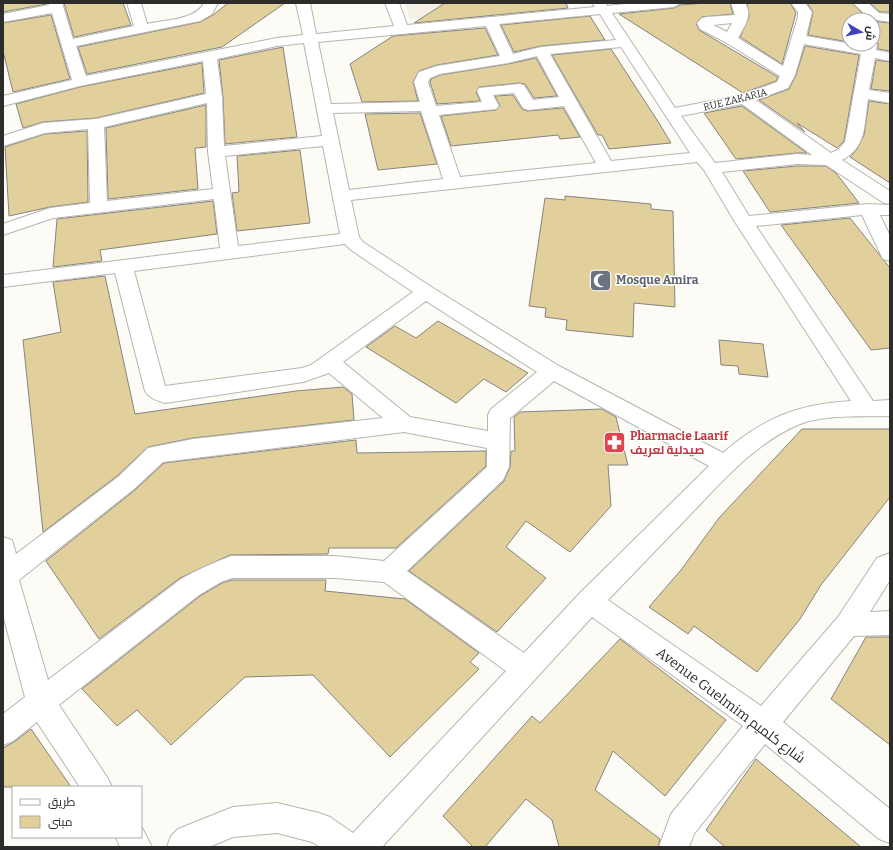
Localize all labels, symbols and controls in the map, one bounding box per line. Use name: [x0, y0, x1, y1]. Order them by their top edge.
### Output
north arrow: [841, 12, 881, 52]
text: ش: [863, 25, 878, 41]
street label: RUE ZAKARIA: [702, 86, 769, 114]
mosque icon: Mosque Amira: [588, 267, 614, 293]
place label: Mosque Amira: [616, 273, 699, 287]
place label: Pharmacie Laarif صيدلية لعريف: [630, 429, 729, 458]
pharmacy icon: Pharmacie Laarif صيدلية لعريف: [602, 430, 628, 456]
street label: Avenue Guelmim شارع كلميم: [652, 644, 808, 768]
legend: [12, 786, 142, 838]
text: طريق: [48, 795, 76, 809]
text: مبنى: [48, 815, 73, 829]

